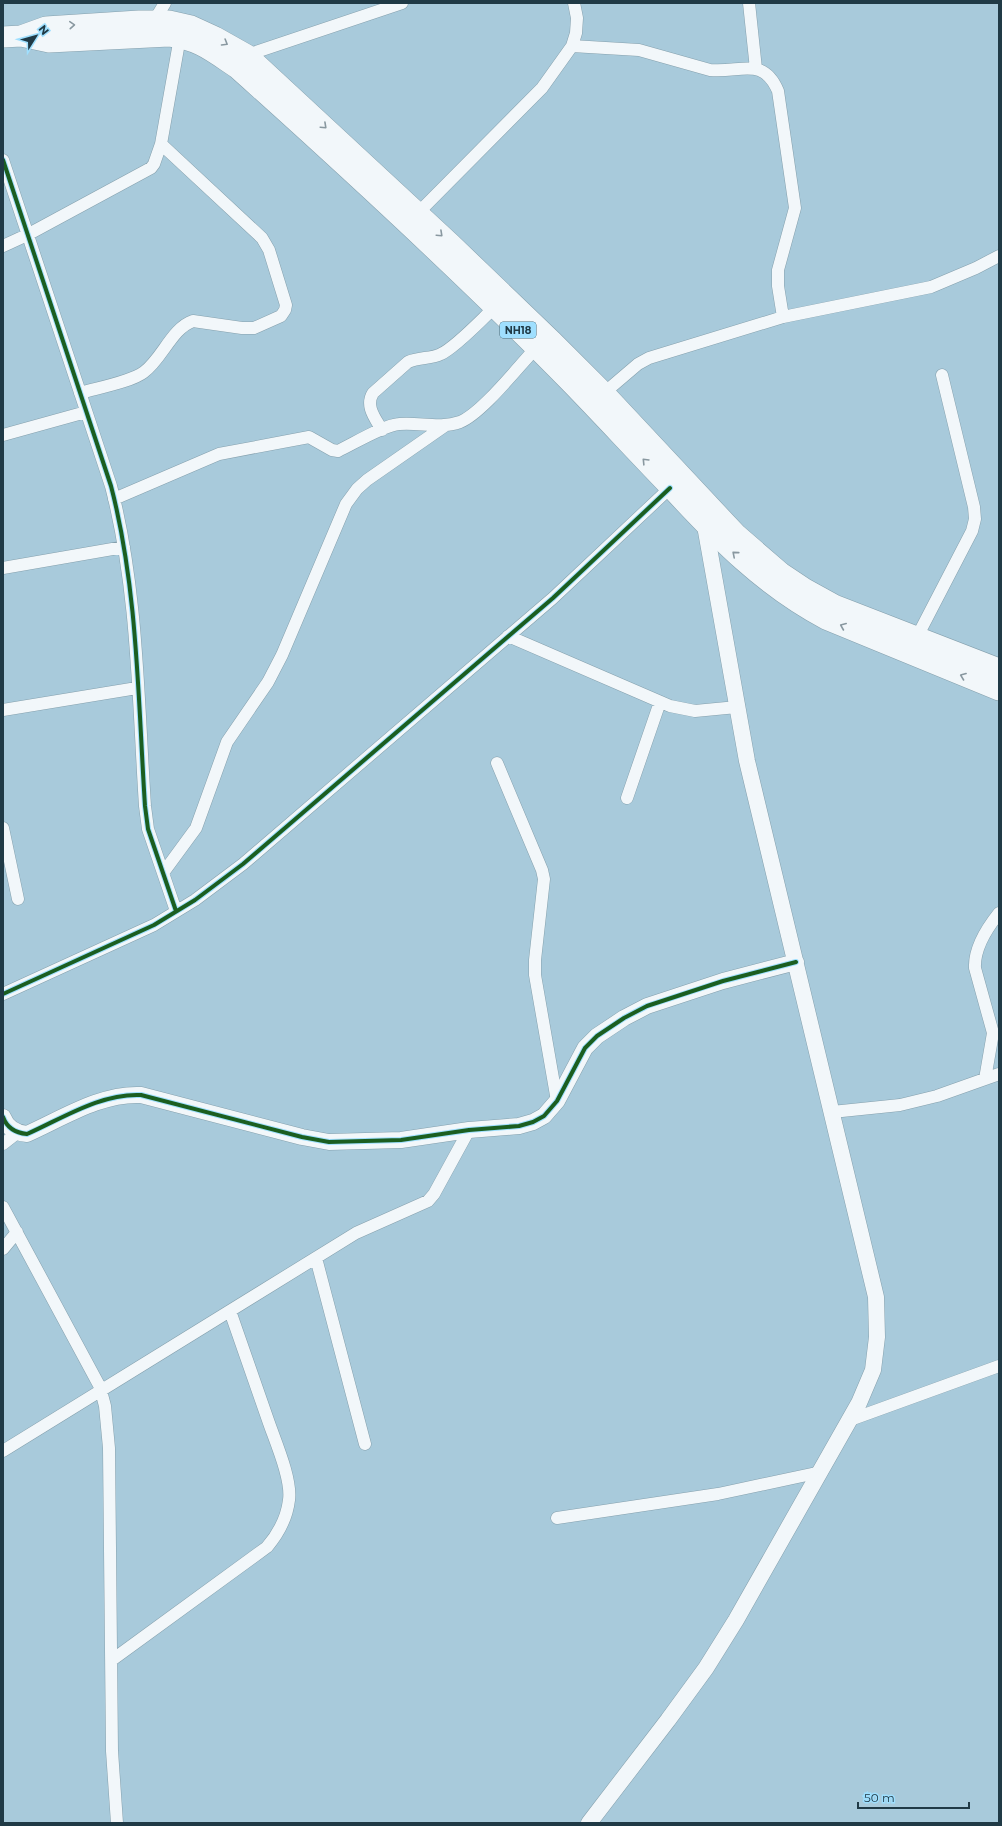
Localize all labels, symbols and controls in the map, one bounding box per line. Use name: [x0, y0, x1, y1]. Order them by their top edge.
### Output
north arrow: [16, 16, 56, 56]
one-way arrow: [69, 21, 75, 30]
text: N: [36, 22, 52, 38]
one-way arrow: [221, 38, 228, 45]
one-way arrow: [320, 121, 327, 128]
one-way arrow: [435, 229, 443, 236]
road number: NH18: [500, 322, 536, 338]
one-way arrow: [642, 458, 649, 466]
one-way arrow: [732, 552, 740, 559]
one-way arrow: [839, 623, 847, 631]
one-way arrow: [959, 672, 966, 680]
scale bar: [858, 1784, 969, 1810]
text: 50 m: [864, 1790, 895, 1805]

